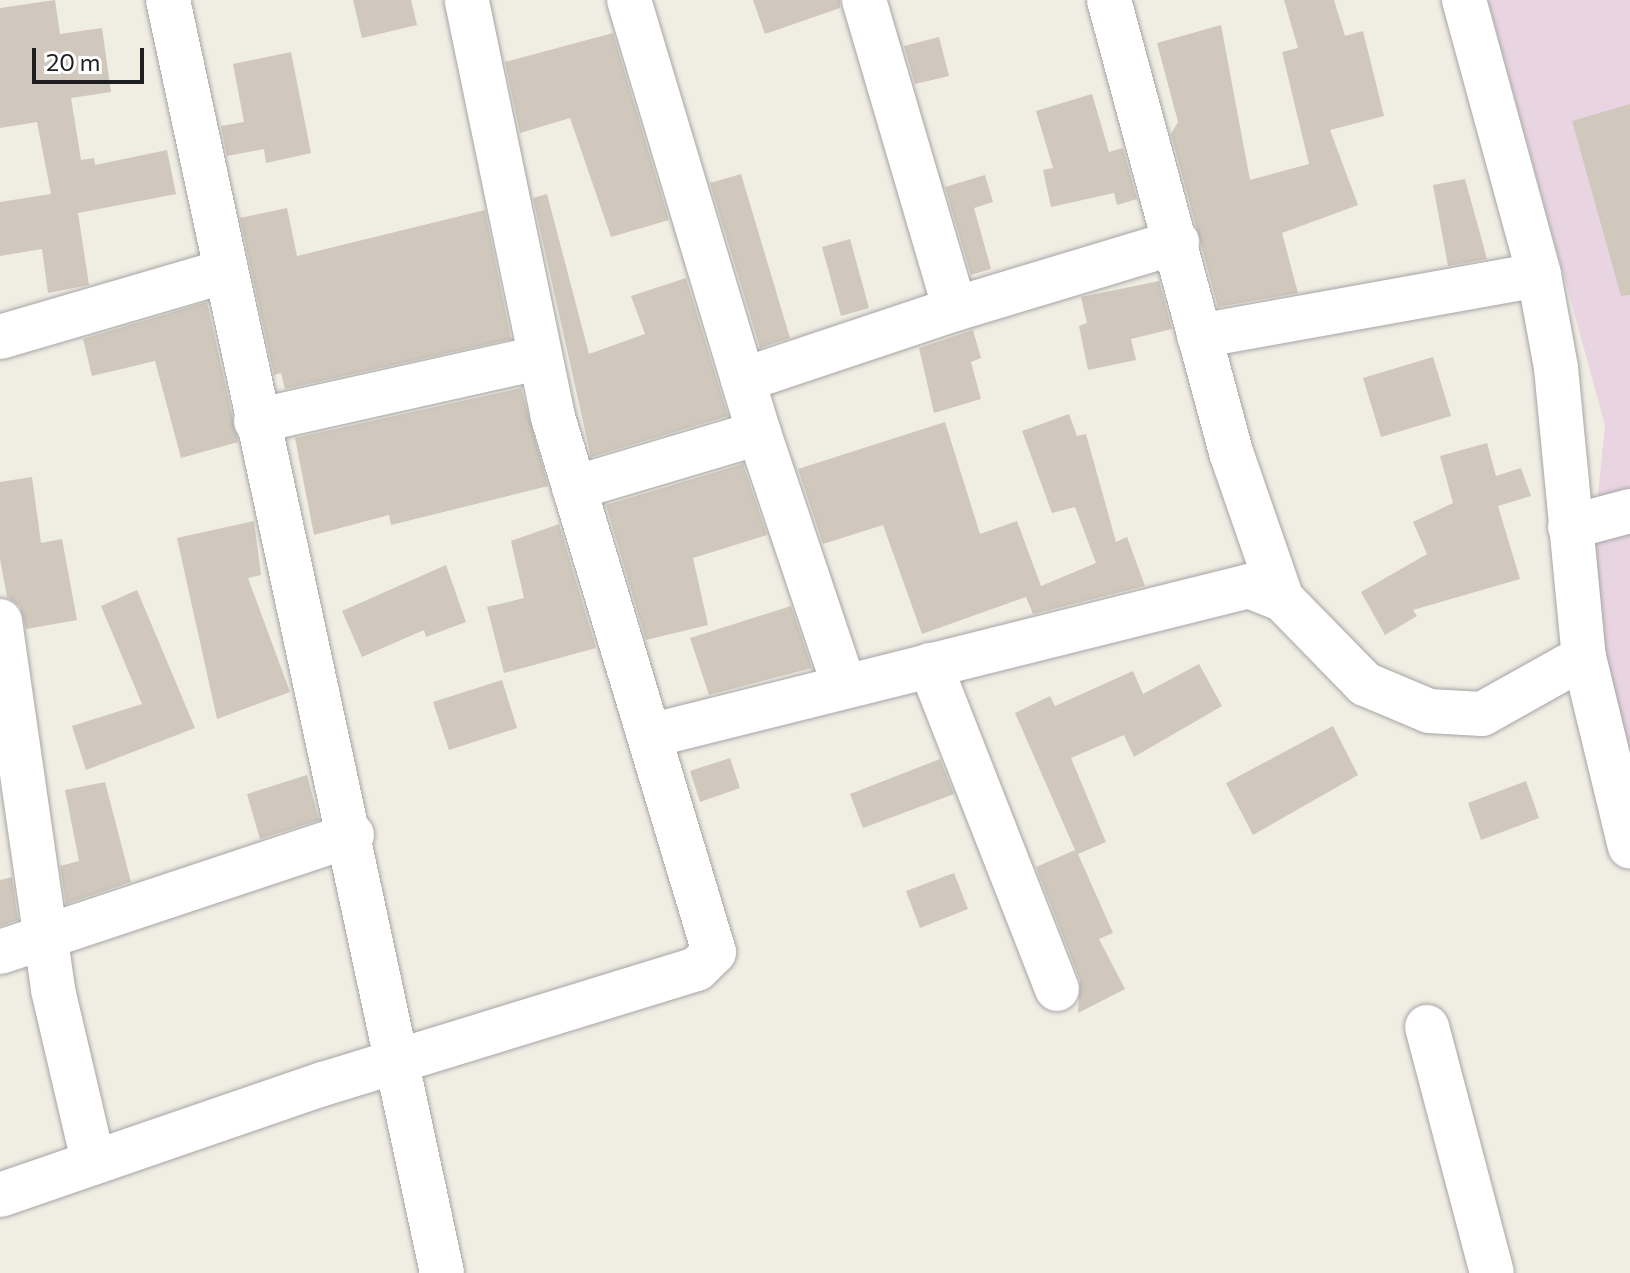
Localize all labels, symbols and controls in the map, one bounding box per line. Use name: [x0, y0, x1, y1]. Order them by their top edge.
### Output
scale bar: [36, 32, 148, 82]
text: 20 m: [46, 47, 100, 76]

